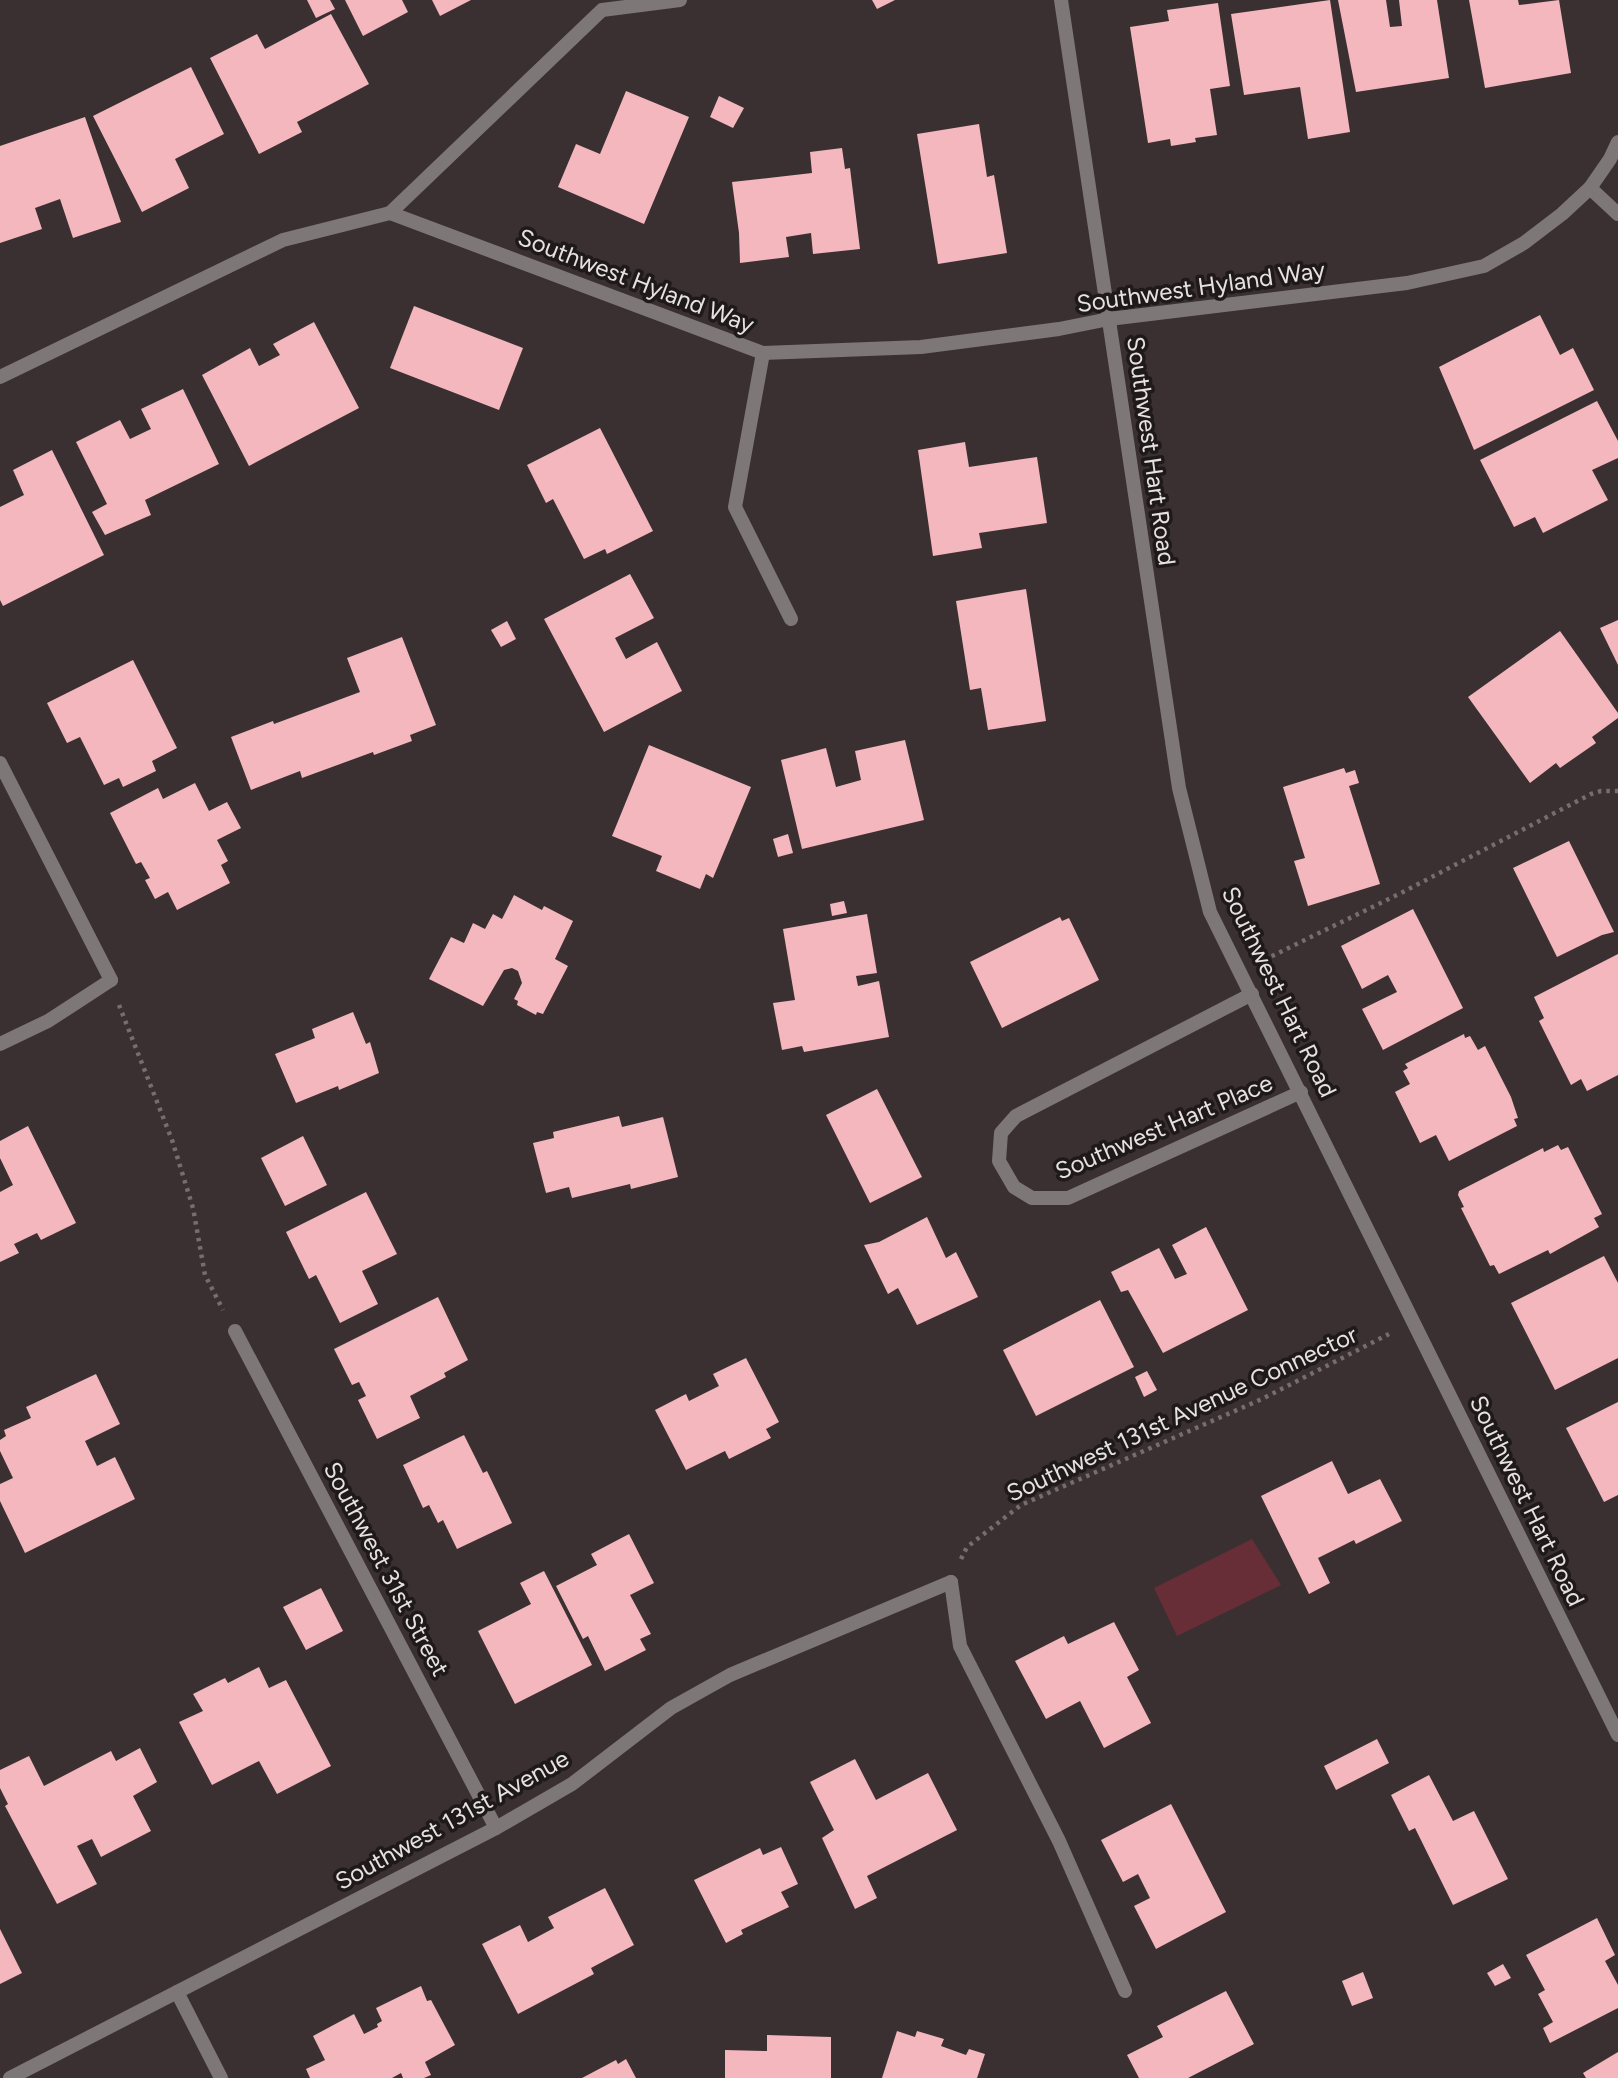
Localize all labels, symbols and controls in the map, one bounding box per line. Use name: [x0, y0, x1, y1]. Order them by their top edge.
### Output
street label: Southwest Hyland Way: [514, 222, 759, 339]
street label: Southwest Hyland Way: [1075, 255, 1327, 318]
street label: Southwest Hart Road: [1121, 335, 1182, 567]
street label: Southwest Hart Road: [1216, 882, 1343, 1102]
street label: Southwest Hart Place: [1051, 1068, 1277, 1185]
street label: Southwest 131st Avenue Connector: [1002, 1319, 1362, 1508]
street label: Southwest Hart Road: [1464, 1391, 1591, 1611]
street label: Southwest 31st Street: [318, 1457, 455, 1681]
street label: Southwest 131st Avenue: [330, 1743, 574, 1896]

